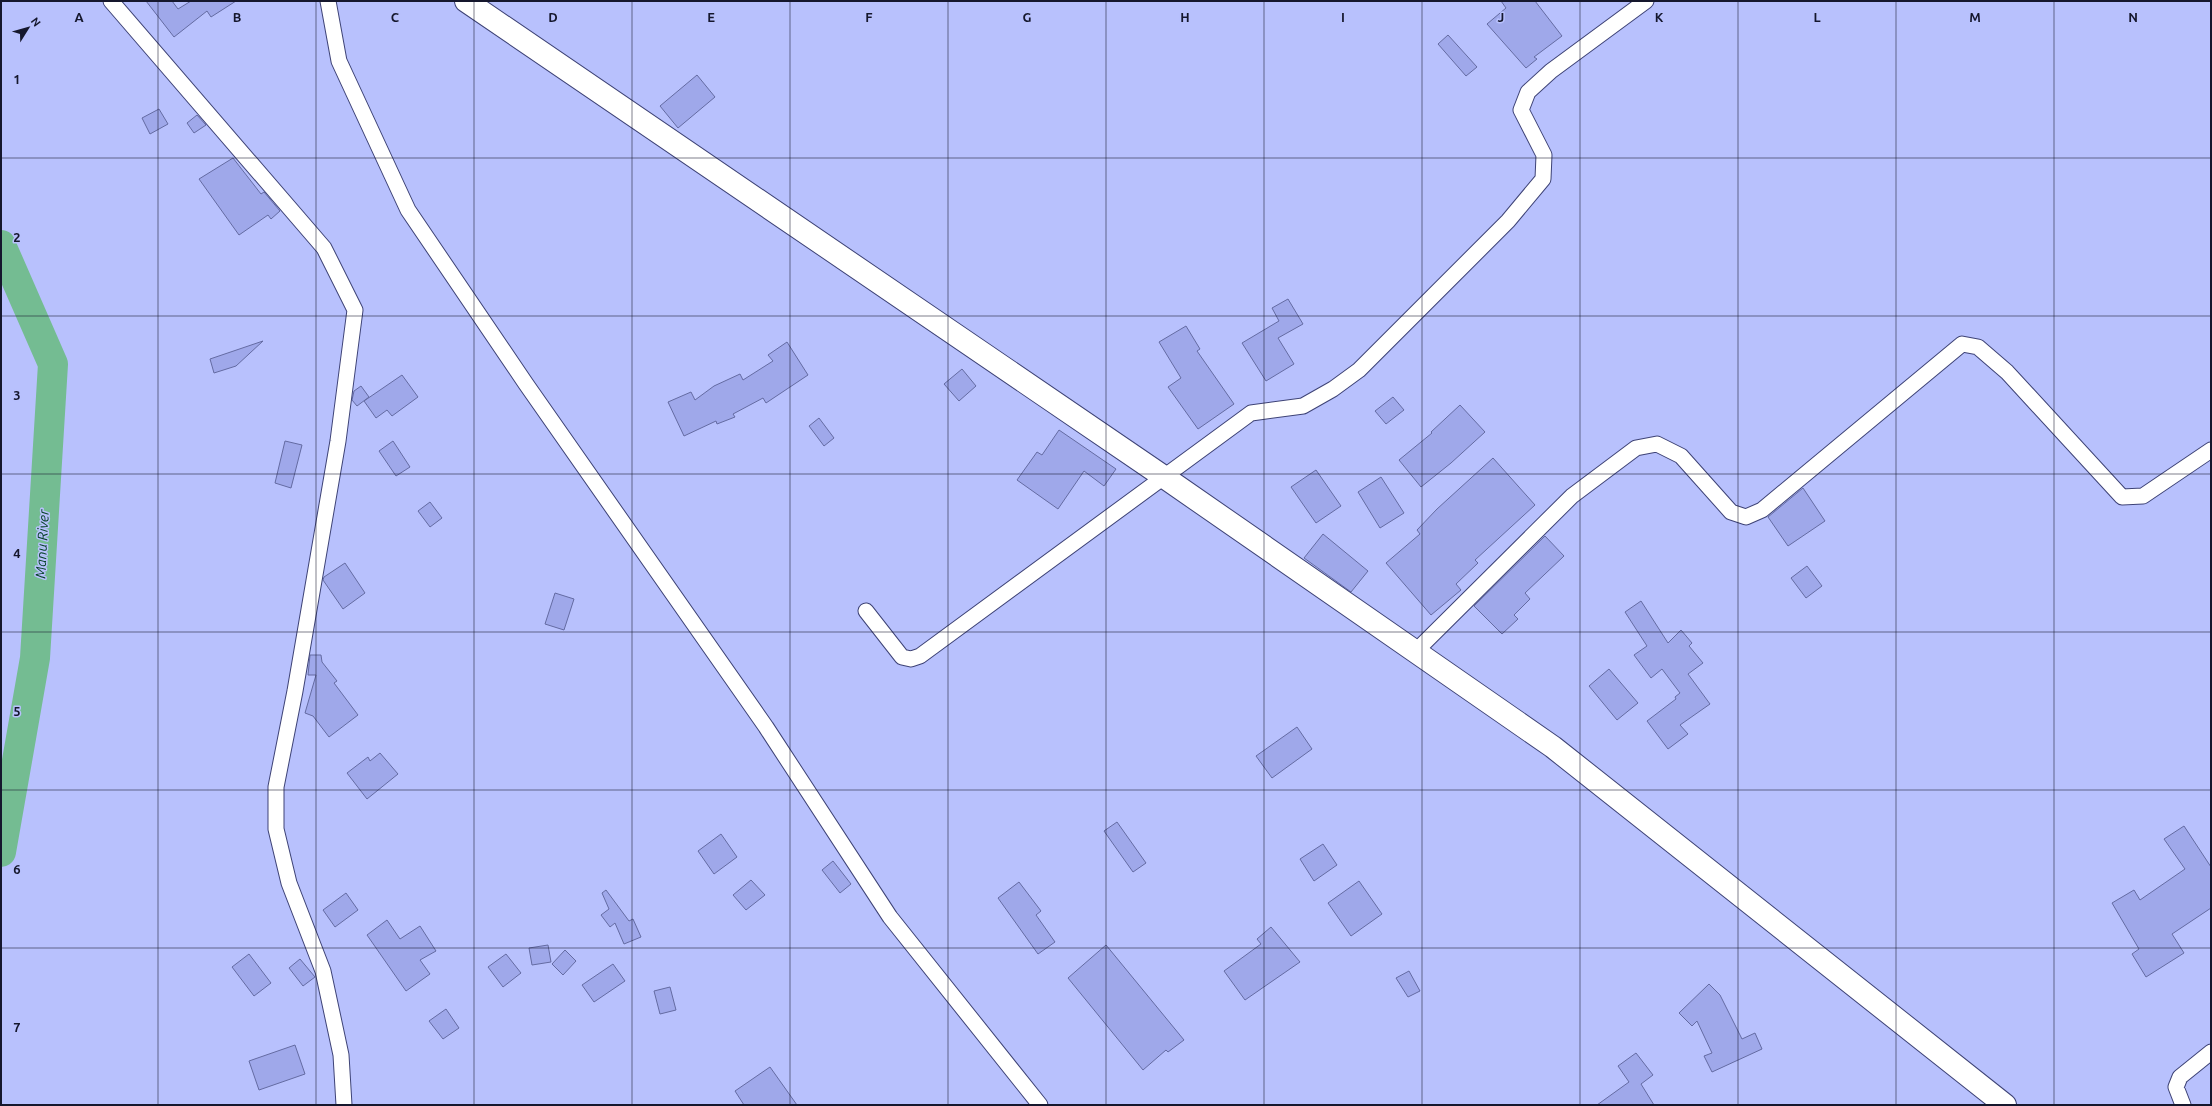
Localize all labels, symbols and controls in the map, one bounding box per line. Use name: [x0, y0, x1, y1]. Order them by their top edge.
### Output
north arrow: [8, 8, 48, 48]
text: A: [74, 10, 84, 24]
text: B: [233, 10, 242, 24]
text: C: [391, 10, 400, 24]
text: D: [548, 10, 558, 24]
text: E: [707, 10, 715, 24]
text: F: [865, 10, 873, 24]
text: G: [1023, 10, 1032, 24]
text: H: [1180, 10, 1190, 24]
text: I: [1341, 10, 1345, 24]
text: J: [1498, 10, 1504, 24]
text: K: [1655, 10, 1664, 24]
text: L: [1813, 10, 1821, 24]
text: M: [1969, 10, 1981, 24]
text: N: [2128, 10, 2138, 24]
text: N: [29, 15, 43, 29]
text: 1: [13, 72, 21, 86]
text: 2: [13, 230, 21, 244]
text: 3: [13, 388, 21, 402]
water label: Manu River: [32, 508, 52, 579]
text: 4: [13, 546, 21, 560]
text: 5: [13, 704, 21, 718]
text: 6: [13, 862, 21, 876]
text: 7: [13, 1020, 21, 1034]

